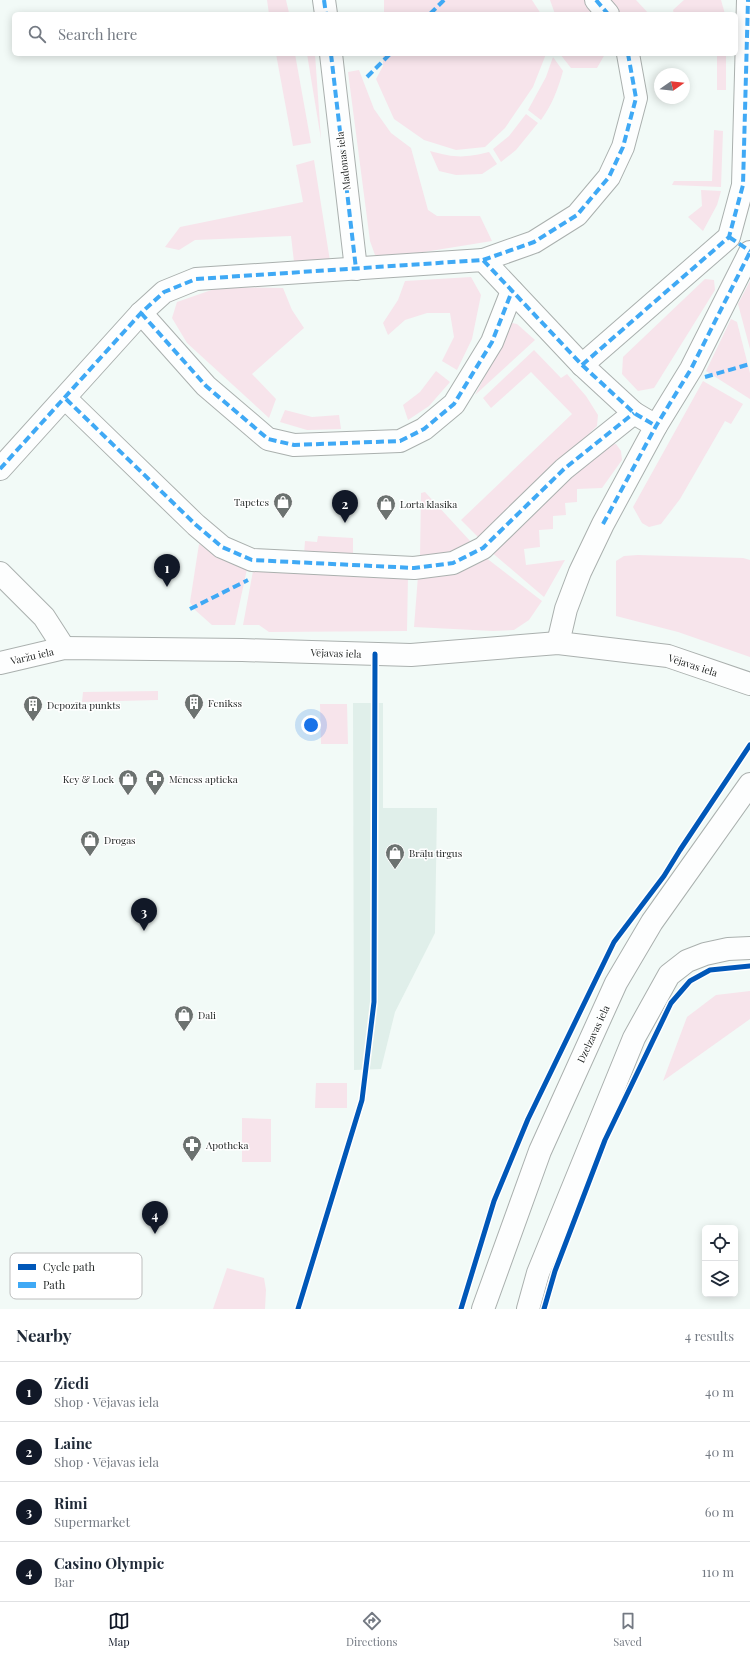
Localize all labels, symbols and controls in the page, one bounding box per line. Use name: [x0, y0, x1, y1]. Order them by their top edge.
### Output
search box: [12, 12, 738, 56]
icon: search: [26, 23, 48, 45]
text: Search here: [58, 24, 137, 44]
north arrow: [654, 68, 690, 104]
street label: Madonas iela: [332, 131, 354, 191]
pin: 2: [332, 490, 358, 523]
shop icon: Tapetes: [272, 491, 294, 519]
shop icon: Lorta klasika: [375, 493, 397, 521]
place label: Tapetes: [234, 495, 269, 509]
place label: Lorta klasika: [400, 497, 457, 511]
pin: 1: [154, 554, 180, 587]
street label: Varžu iela: [8, 644, 55, 668]
street label: Vējavas iela: [309, 645, 362, 661]
street label: Vējavas iela: [666, 650, 719, 680]
building icon: Fenikss: [183, 692, 205, 720]
building icon: Depozīta punkts: [22, 694, 44, 722]
place label: Fenikss: [208, 696, 242, 710]
place label: Depozīta punkts: [47, 698, 120, 712]
your location: [301, 715, 321, 735]
shop icon: Key & Lock: [117, 768, 139, 796]
pharmacy icon: Mēness aptieka: [144, 768, 166, 796]
place label: Key & Lock: [63, 772, 114, 786]
place label: Mēness aptieka: [169, 772, 238, 786]
shop icon: Drogas: [79, 829, 101, 857]
place label: Drogas: [104, 833, 136, 847]
shop icon: Brāļu tirgus: [384, 842, 406, 870]
place label: Brāļu tirgus: [409, 846, 462, 860]
pin: 3: [131, 898, 157, 931]
street label: Dzelzavas iela: [574, 1003, 612, 1065]
shop icon: Dali: [173, 1004, 195, 1032]
place label: Dali: [198, 1008, 216, 1022]
pharmacy icon: Apotheka: [181, 1134, 203, 1162]
place label: Apotheka: [205, 1138, 248, 1152]
pin: 4: [142, 1201, 168, 1234]
map controls: [702, 1225, 738, 1297]
button: locate: [702, 1225, 738, 1261]
legend: [10, 1253, 142, 1299]
text: Cycle path: [43, 1259, 95, 1274]
button: layers: [702, 1261, 738, 1297]
text: Path: [43, 1277, 66, 1292]
text: Nearby: [16, 1324, 71, 1346]
text: 4 results: [685, 1327, 734, 1344]
text: Ziedi: [54, 1373, 89, 1393]
text: 1: [27, 1383, 31, 1400]
text: 40 m: [705, 1383, 734, 1400]
text: Shop · Vējavas iela: [54, 1393, 159, 1410]
text: Laine: [54, 1433, 92, 1453]
text: 2: [26, 1443, 32, 1460]
text: 40 m: [705, 1443, 734, 1460]
text: Shop · Vējavas iela: [54, 1453, 159, 1470]
text: Rimi: [54, 1493, 87, 1513]
text: 3: [26, 1503, 32, 1520]
text: 60 m: [705, 1503, 734, 1520]
text: Supermarket: [54, 1513, 130, 1530]
text: Casino Olympic: [54, 1553, 164, 1573]
text: 4: [26, 1563, 32, 1580]
text: 110 m: [702, 1563, 734, 1580]
text: Bar: [54, 1573, 74, 1590]
tab: Map: [108, 1610, 130, 1649]
tab: Directions: [346, 1610, 397, 1649]
tab: Saved: [613, 1610, 642, 1649]

